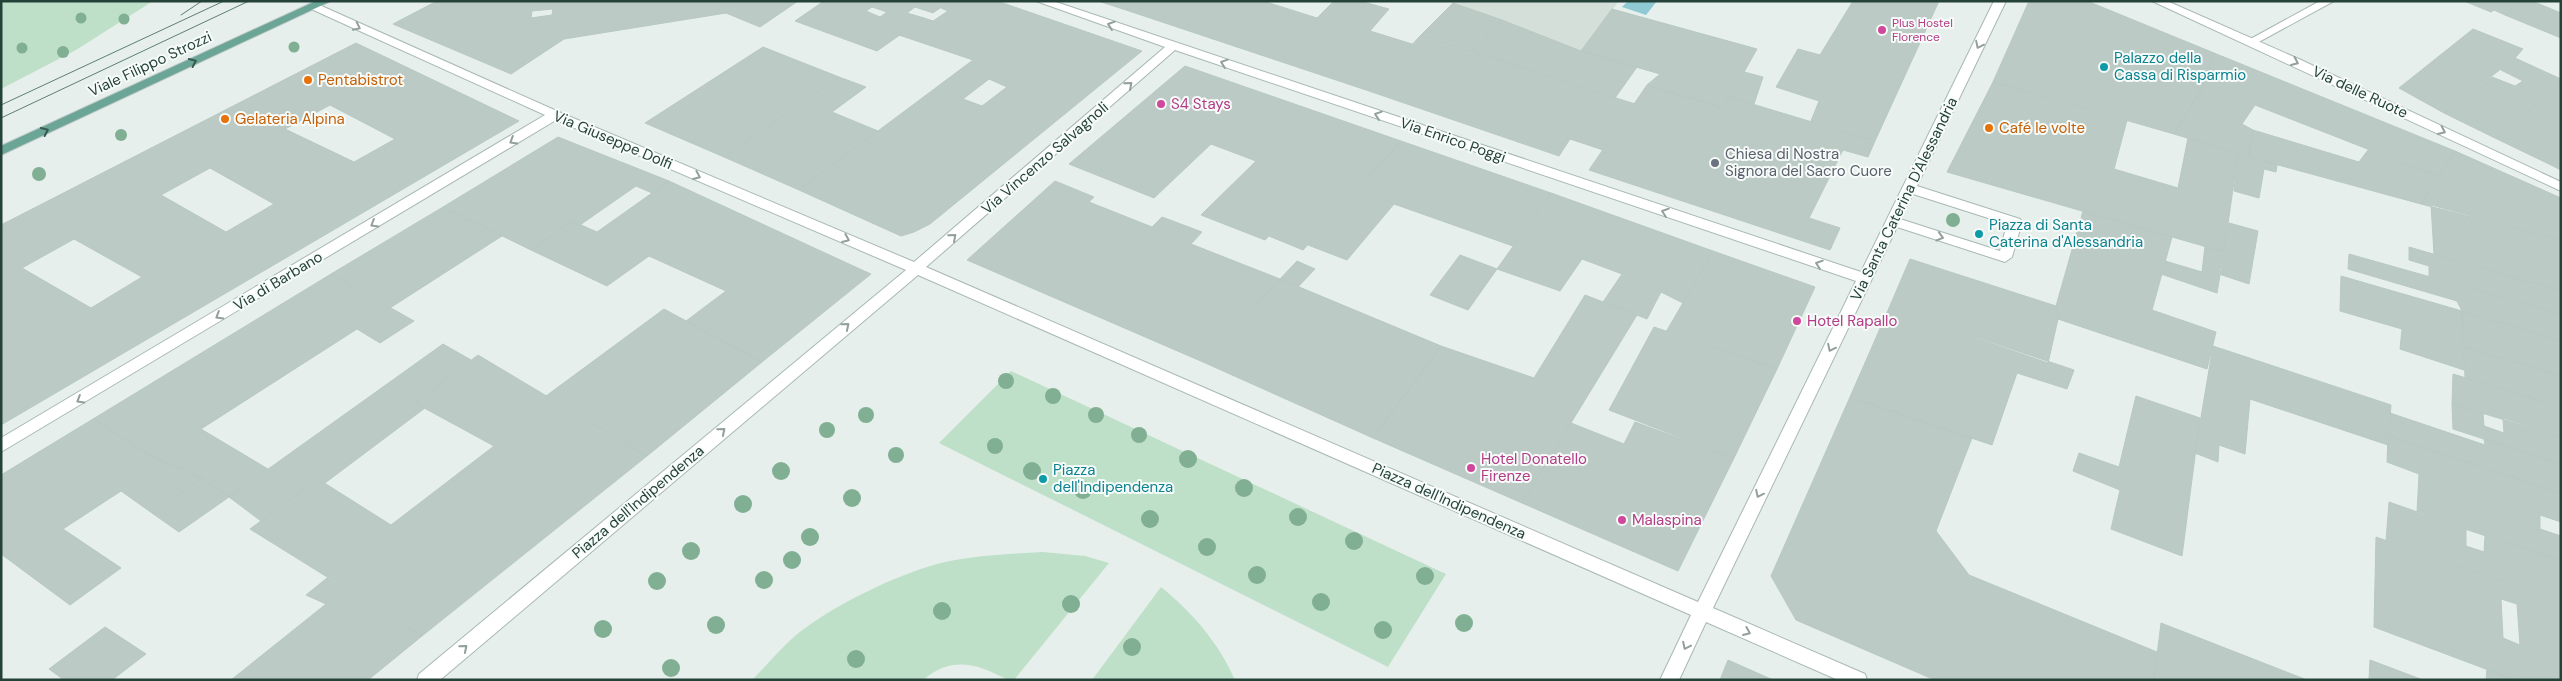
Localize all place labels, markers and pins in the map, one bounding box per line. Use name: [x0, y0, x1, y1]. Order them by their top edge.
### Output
place label: Plus Hostel Florence: [1892, 15, 1953, 45]
marker: Plus Hostel Florence: [1876, 24, 1888, 36]
place label: Palazzo della Cassa di Risparmio: [2114, 48, 2246, 85]
marker: Palazzo della Cassa di Risparmio: [2098, 61, 2110, 73]
place label: Pentabistrot: [318, 70, 403, 90]
marker: Pentabistrot: [302, 74, 314, 86]
place label: S4 Stays: [1171, 94, 1231, 114]
marker: S4 Stays: [1155, 98, 1167, 110]
place label: Gelateria Alpina: [235, 109, 345, 129]
marker: Gelateria Alpina: [219, 113, 231, 125]
place label: Café le volte: [1999, 118, 2085, 138]
marker: Café le volte: [1983, 122, 1995, 134]
place label: Chiesa di Nostra Signora del Sacro Cuore: [1725, 144, 1892, 181]
marker: Chiesa di Nostra Signora del Sacro Cuore: [1709, 157, 1721, 169]
place label: Piazza di Santa Caterina d'Alessandria: [1989, 215, 2143, 252]
marker: Piazza di Santa Caterina d'Alessandria: [1973, 228, 1985, 240]
place label: Hotel Rapallo: [1807, 311, 1897, 331]
marker: Hotel Rapallo: [1791, 315, 1803, 327]
place label: Hotel Donatello Firenze: [1481, 449, 1587, 486]
place label: Piazza dell'Indipendenza: [1053, 460, 1173, 497]
marker: Hotel Donatello Firenze: [1465, 462, 1477, 474]
marker: Piazza dell'Indipendenza: [1037, 473, 1049, 485]
place label: Malaspina: [1632, 510, 1702, 530]
marker: Malaspina: [1616, 514, 1628, 526]

